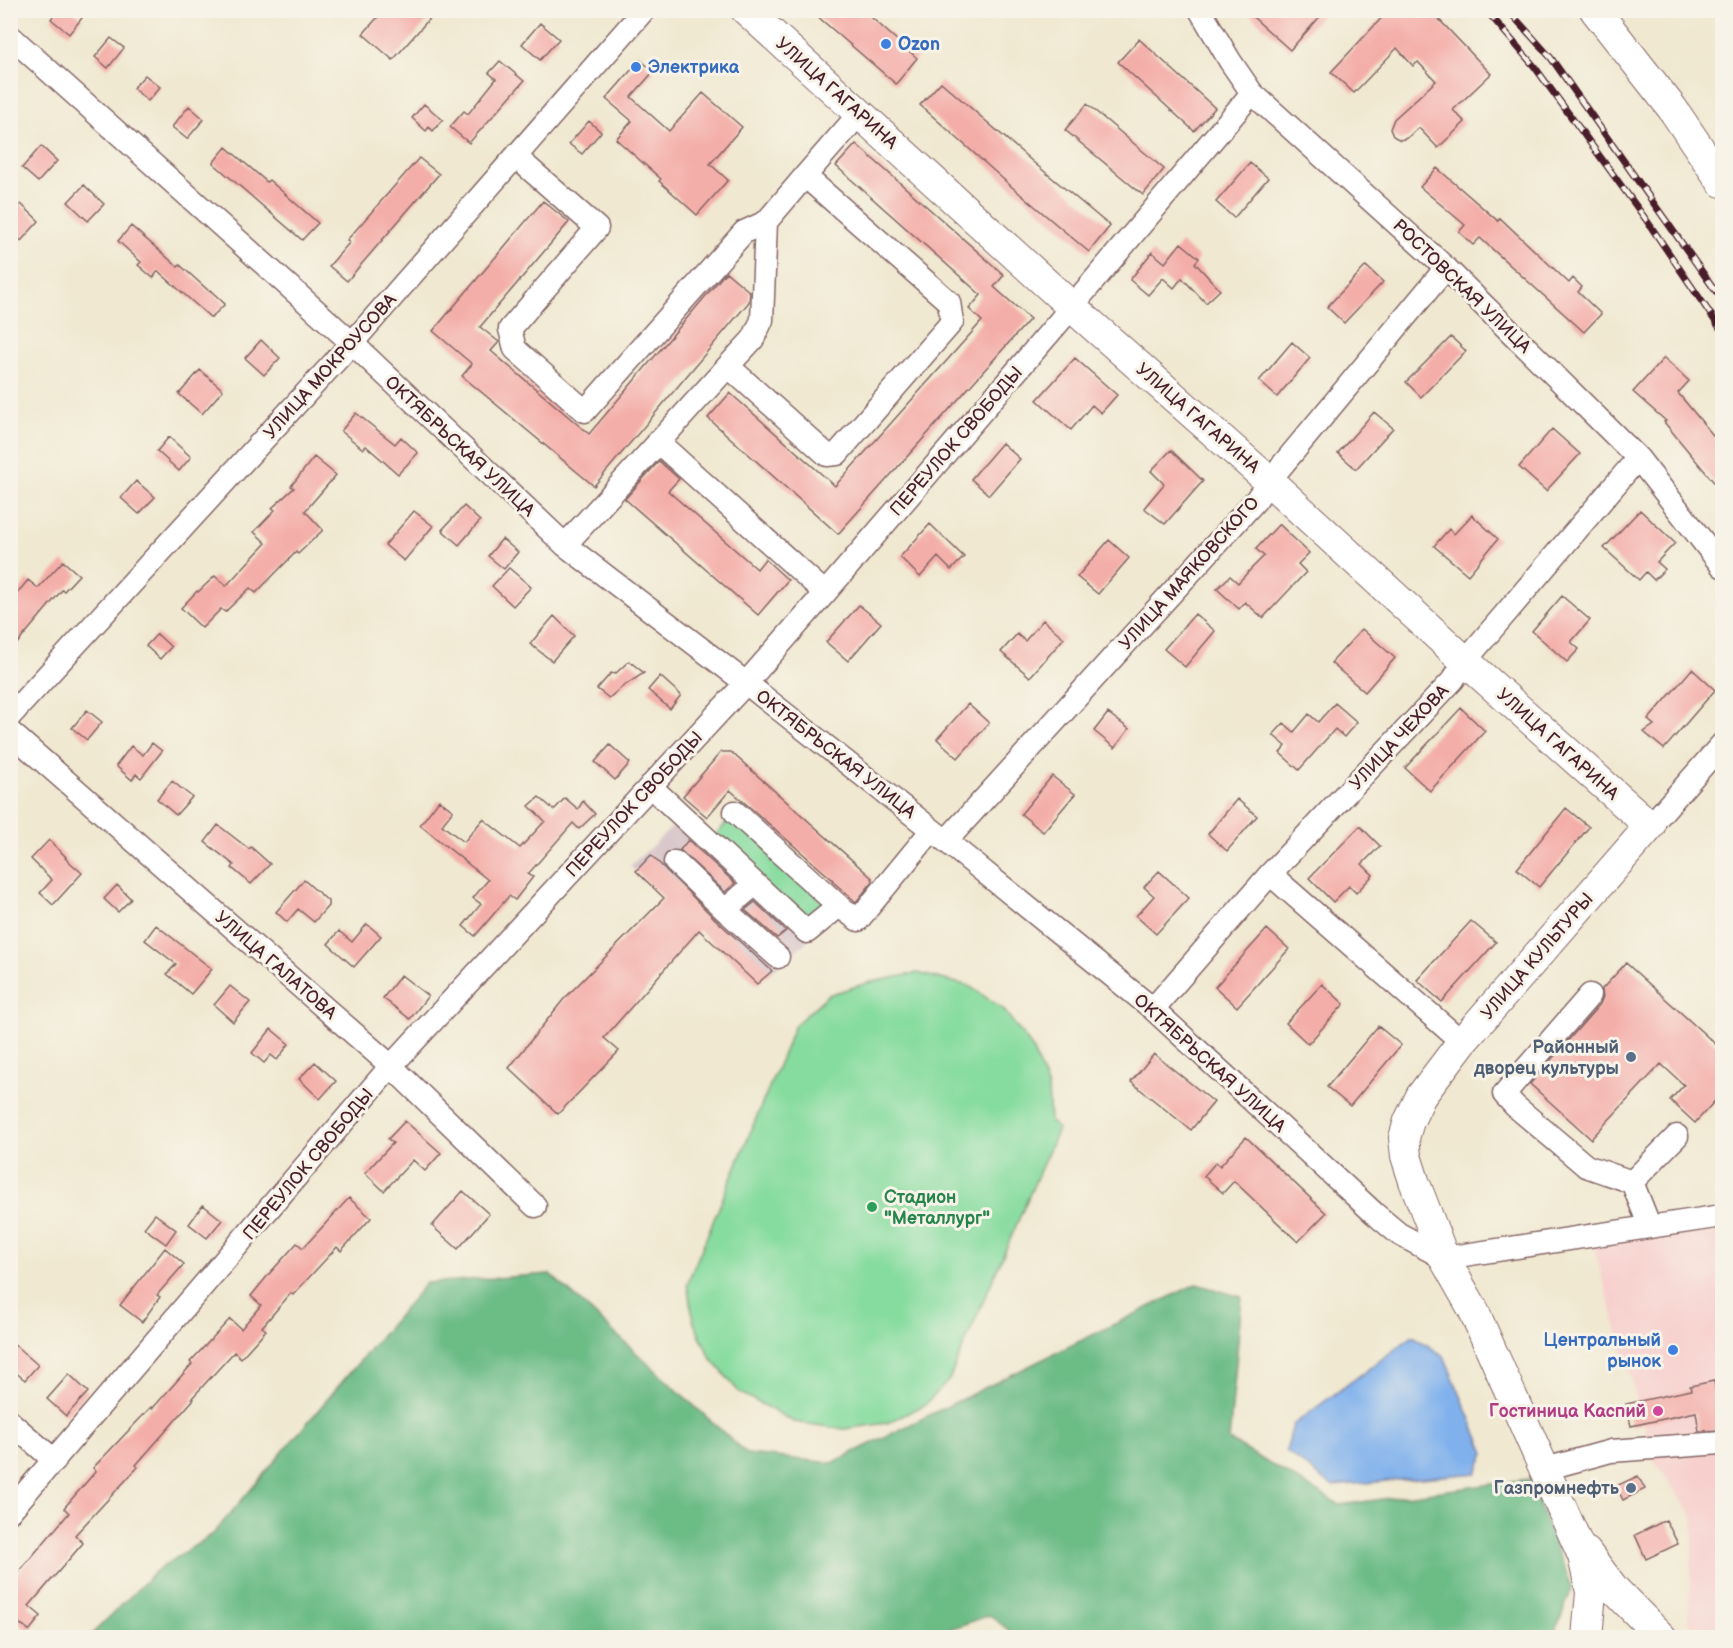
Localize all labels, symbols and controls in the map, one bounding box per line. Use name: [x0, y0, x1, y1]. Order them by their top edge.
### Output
street label: УЛИЦА ГАГАРИНА: [771, 33, 902, 154]
place label: Ozon: [898, 34, 940, 55]
marker: Ozon: [879, 37, 893, 51]
place label: Электрика: [648, 57, 740, 78]
marker: Электрика: [629, 60, 643, 74]
street label: РОСТОВСКАЯ УЛИЦА: [1388, 215, 1535, 358]
street label: УЛИЦА МОКРОУСОВА: [260, 289, 401, 443]
street label: УЛИЦА ГАГАРИНА: [1132, 359, 1264, 478]
street label: ПЕРЕУЛОК СВОБОДЫ: [886, 362, 1027, 520]
street label: ОКТЯБРЬСКАЯ УЛИЦА: [381, 372, 539, 521]
street label: УЛИЦА МАЯКОВСКОГО: [1115, 492, 1264, 654]
street label: УЛИЦА ЧЕХОВА: [1345, 681, 1453, 794]
street label: УЛИЦА ГАГАРИНА: [1492, 684, 1623, 805]
street label: ОКТЯБРЬСКАЯ УЛИЦА: [752, 686, 920, 823]
street label: ПЕРЕУЛОК СВОБОДЫ: [561, 727, 707, 881]
street label: УЛИЦА КУЛЬТУРЫ: [1477, 889, 1598, 1024]
street label: УЛИЦА ГАЛАТОВА: [211, 907, 341, 1024]
street label: ОКТЯБРЬСКАЯ УЛИЦА: [1130, 990, 1290, 1137]
place label: Районный дворец культуры: [1473, 1037, 1619, 1079]
marker: Районный дворец культуры: [1624, 1050, 1638, 1064]
street label: ПЕРЕУЛОК СВОБОДЫ: [239, 1084, 378, 1244]
place label: Стадион "Металлург": [884, 1187, 990, 1229]
marker: Стадион "Металлург": [865, 1200, 879, 1214]
place label: Центральный рынок: [1544, 1330, 1661, 1372]
marker: Центральный рынок: [1666, 1343, 1680, 1357]
place label: Гостиница Каспий: [1489, 1401, 1646, 1422]
marker: Гостиница Каспий: [1651, 1404, 1665, 1418]
place label: Газпромнефть: [1494, 1478, 1620, 1499]
marker: Газпромнефть: [1624, 1481, 1638, 1495]

